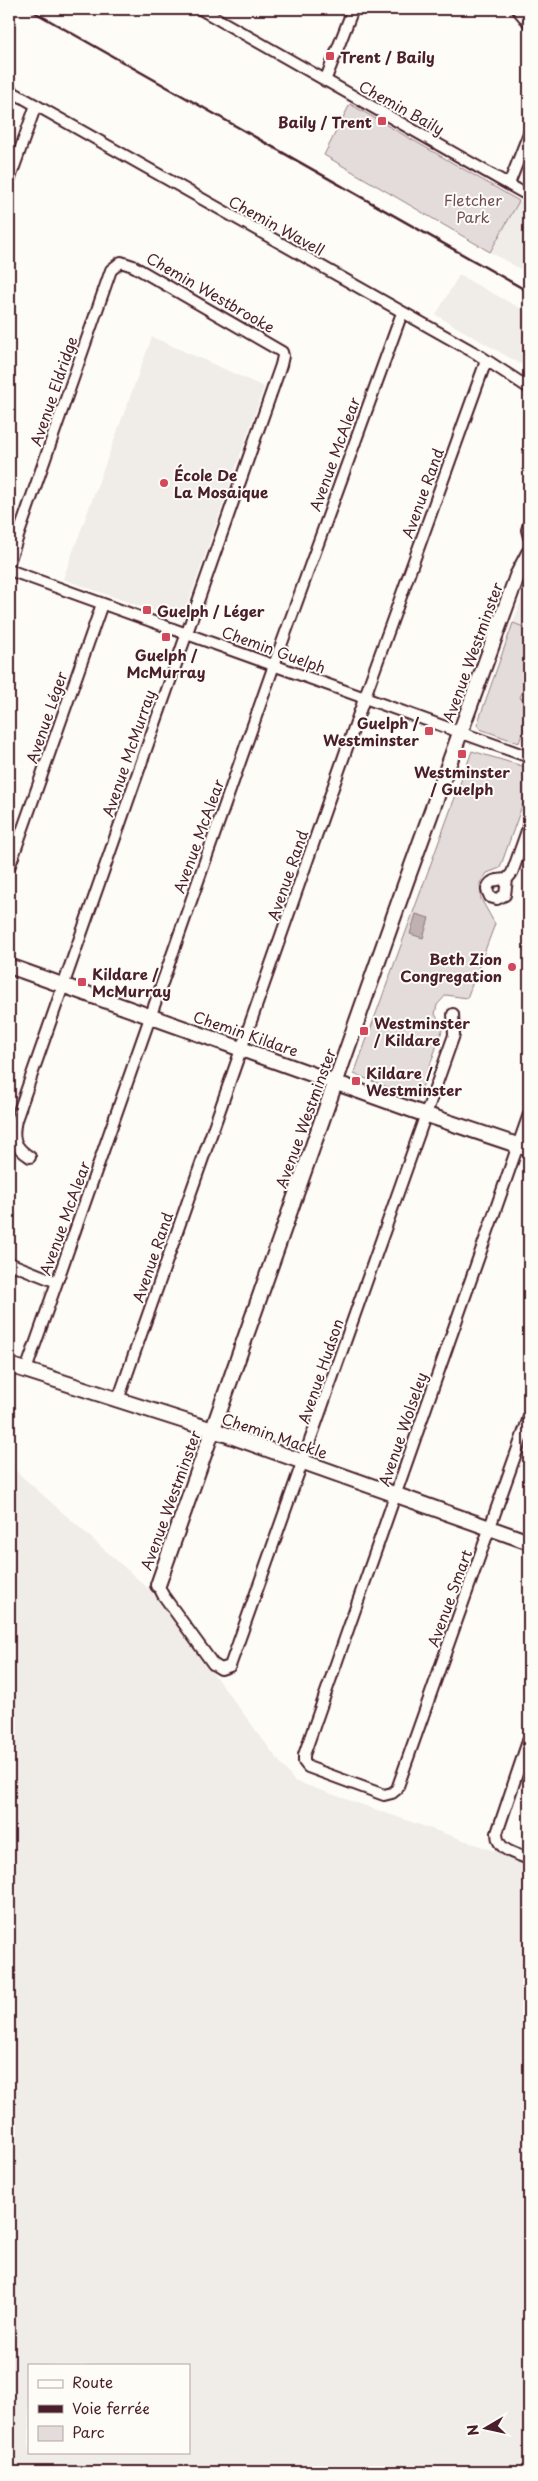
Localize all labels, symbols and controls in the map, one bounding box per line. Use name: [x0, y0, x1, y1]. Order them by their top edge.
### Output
place label: Trent / Baily: [340, 45, 435, 68]
marker: Trent / Baily: [324, 50, 336, 62]
street label: Chemin Baily: [355, 74, 449, 140]
place label: Baily / Trent: [278, 110, 372, 133]
marker: Baily / Trent: [376, 115, 388, 127]
park label: Fletcher Park: [444, 188, 502, 228]
street label: Chemin Wavell: [225, 189, 329, 261]
street label: Chemin Westbrooke: [143, 246, 279, 338]
street label: Avenue Eldridge: [24, 333, 83, 449]
street label: Avenue McAlear: [303, 394, 365, 514]
street label: Avenue Rand: [395, 445, 449, 541]
place label: École De La Mosaique: [174, 463, 268, 503]
marker: École De La Mosaique: [158, 477, 170, 489]
street label: Avenue Westminster: [436, 579, 508, 725]
place label: Guelph / Léger: [157, 599, 265, 622]
marker: Guelph / Léger: [141, 604, 153, 616]
street label: Chemin Guelph: [219, 620, 329, 678]
marker: Guelph / McMurray: [160, 631, 172, 643]
place label: Guelph / McMurray: [126, 643, 206, 683]
street label: Avenue Léger: [20, 668, 72, 766]
street label: Avenue McMurray: [95, 686, 161, 820]
place label: Guelph / Westminster: [323, 711, 420, 751]
marker: Guelph / Westminster: [423, 725, 435, 737]
marker: Westminster / Guelph: [456, 748, 468, 760]
place label: Westminster / Guelph: [414, 760, 510, 800]
street label: Avenue McAlear: [167, 776, 229, 896]
street label: Avenue Rand: [261, 827, 313, 923]
place label: Beth Zion Congregation: [400, 947, 502, 987]
marker: Beth Zion Congregation: [506, 961, 518, 973]
place label: Kildare / McMurray: [92, 962, 171, 1002]
marker: Kildare / McMurray: [76, 976, 88, 988]
street label: Chemin Kildare: [190, 1004, 302, 1062]
place label: Westminster / Kildare: [373, 1011, 470, 1051]
marker: Westminster / Kildare: [358, 1025, 370, 1037]
street label: Avenue Westminster: [269, 1045, 341, 1191]
place label: Kildare / Westminster: [366, 1061, 462, 1101]
marker: Kildare / Westminster: [350, 1075, 362, 1087]
street label: Avenue McAlear: [33, 1158, 95, 1278]
street label: Avenue Rand: [126, 1209, 178, 1305]
street label: Avenue Hudson: [291, 1315, 349, 1427]
street label: Avenue Wolseley: [372, 1369, 432, 1489]
street label: Chemin Mackle: [219, 1406, 331, 1464]
street label: Avenue Westminster: [134, 1427, 206, 1573]
street label: Avenue Smart: [421, 1546, 477, 1650]
legend: [28, 2364, 190, 2454]
text: Route: [72, 2370, 113, 2393]
text: Voie ferrée: [72, 2396, 150, 2419]
north arrow: [460, 2404, 510, 2454]
text: Parc: [72, 2420, 105, 2443]
text: N: [461, 2423, 484, 2437]

